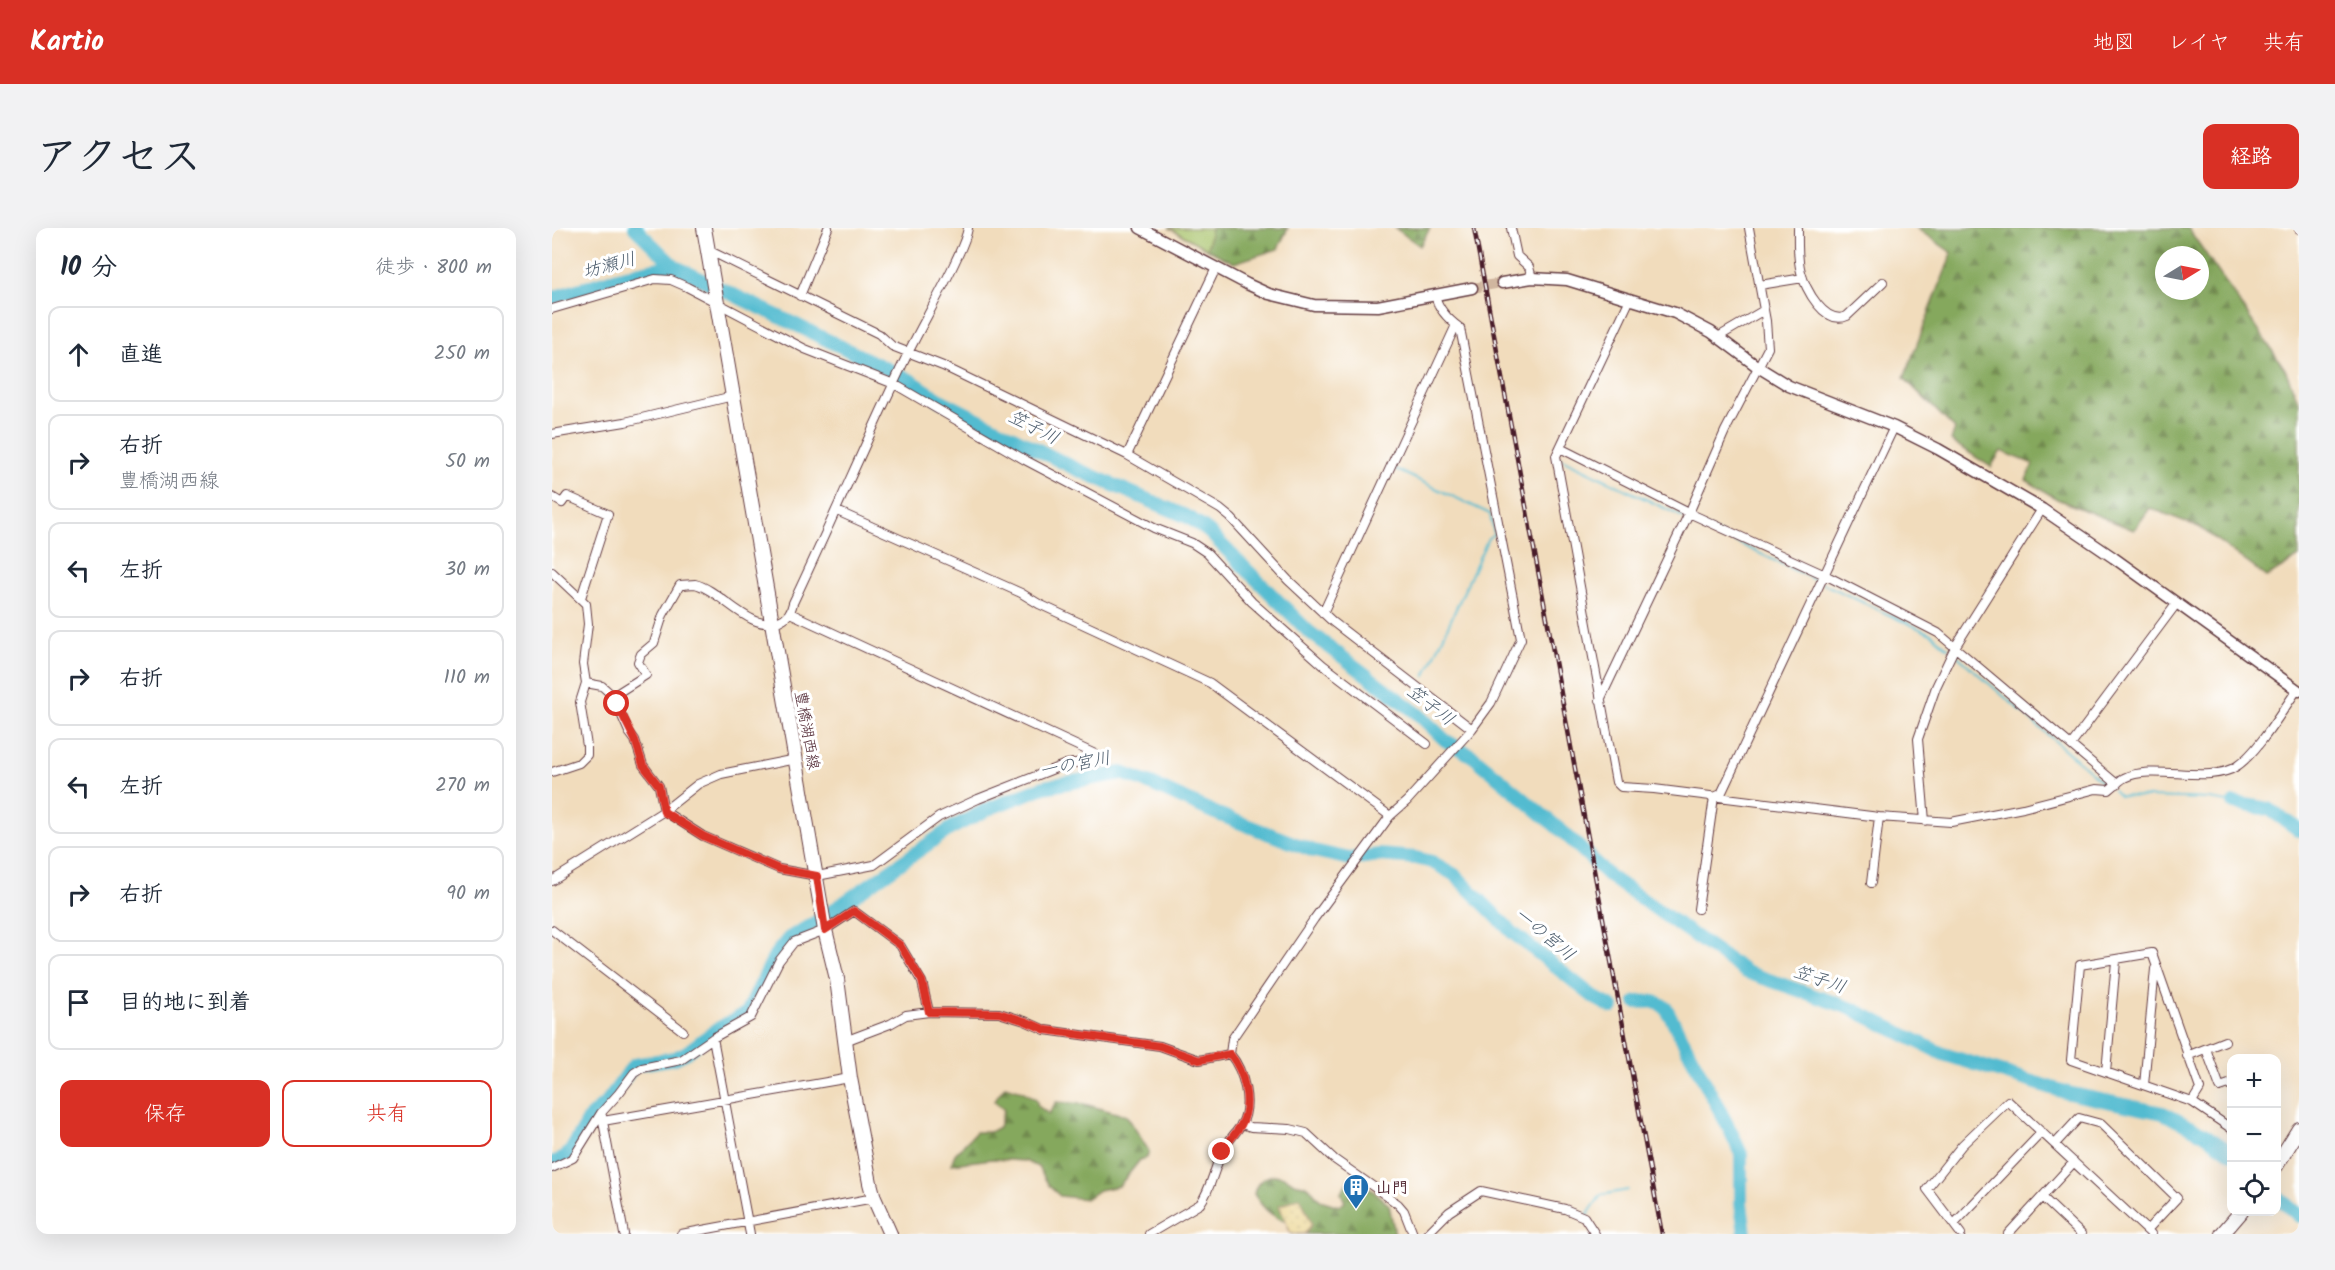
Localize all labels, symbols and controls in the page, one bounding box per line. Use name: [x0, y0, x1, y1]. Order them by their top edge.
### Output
text: Kartio: [30, 20, 104, 65]
text: 地図: [2093, 27, 2135, 60]
text: レイヤ: [2168, 27, 2230, 60]
text: 共有: [2263, 27, 2305, 60]
button: 経路: [2203, 124, 2299, 189]
text: アクセス: [36, 125, 201, 192]
water label: 坊瀬川: [580, 245, 639, 287]
north arrow: [2155, 246, 2209, 300]
text: 10 分: [60, 247, 117, 289]
text: 徒歩 · 800 m: [375, 252, 492, 284]
icon: ahead: [62, 338, 95, 371]
text: 直進: [119, 338, 163, 373]
text: 250 m: [434, 338, 490, 370]
water label: 笠子川: [1003, 403, 1064, 454]
text: 右折: [119, 429, 163, 464]
icon: right: [62, 446, 95, 479]
text: 50 m: [445, 446, 490, 478]
text: 豊橋湖西線: [119, 466, 219, 498]
icon: left: [62, 554, 95, 587]
text: 左折: [119, 554, 163, 589]
text: 30 m: [445, 554, 490, 586]
icon: right: [62, 662, 95, 695]
text: 右折: [119, 662, 163, 697]
text: 110 m: [444, 662, 490, 694]
water label: 笠子川: [1400, 678, 1460, 734]
street label: 豊橋湖西線: [787, 689, 826, 772]
route start: [603, 690, 629, 716]
water label: 一の宮川: [1037, 744, 1113, 787]
icon: left: [62, 770, 95, 803]
text: 左折: [119, 770, 163, 805]
text: 270 m: [435, 770, 490, 802]
icon: right: [62, 878, 95, 911]
text: 右折: [119, 878, 163, 913]
text: 90 m: [446, 878, 490, 910]
water label: 一の宮川: [1507, 901, 1581, 969]
water label: 笠子川: [1789, 958, 1850, 1003]
icon: arrive: [62, 986, 95, 1019]
text: 目的地に到着: [119, 986, 251, 1021]
map controls: [2227, 1054, 2281, 1216]
button: +: [2227, 1054, 2281, 1108]
button: 保存: [60, 1080, 270, 1147]
button: 共有: [282, 1080, 492, 1147]
button: −: [2227, 1108, 2281, 1162]
route end: [1208, 1138, 1234, 1164]
button: locate: [2227, 1162, 2281, 1216]
building icon: 山門: [1341, 1172, 1371, 1210]
place label: 山門: [1376, 1176, 1408, 1201]

